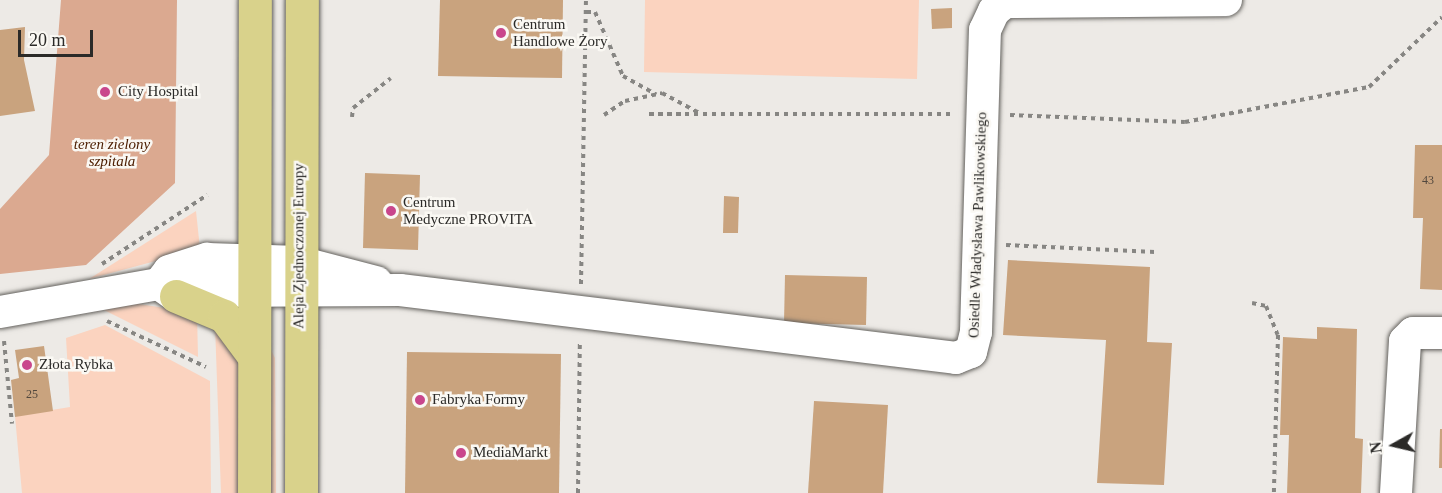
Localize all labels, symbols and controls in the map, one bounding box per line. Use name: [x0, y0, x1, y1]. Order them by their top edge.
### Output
place label: Centrum Handlowe Żory: [513, 15, 608, 50]
scale bar: [21, 18, 96, 56]
marker: Centrum Handlowe Żory: [494, 26, 508, 40]
text: 20 m: [29, 30, 66, 50]
marker: City Hospital: [96, 83, 114, 101]
place label: City Hospital: [118, 83, 198, 101]
street label: Osiedle Władysława Pawlikowskiego: [965, 111, 991, 339]
park label: teren zielony szpitala: [74, 135, 150, 170]
street label: Aleja Zjednoczonej Europy: [290, 163, 308, 329]
house number: 43: [1422, 174, 1434, 188]
place label: Centrum Medyczne PROVITA: [403, 193, 533, 228]
marker: Centrum Medyczne PROVITA: [384, 204, 398, 218]
place label: Złota Rybka: [39, 356, 113, 374]
marker: Złota Rybka: [20, 358, 34, 372]
house number: 25: [26, 388, 38, 402]
place label: Fabryka Formy: [432, 391, 525, 409]
marker: Fabryka Formy: [413, 393, 427, 407]
north arrow: [1364, 415, 1424, 475]
text: N: [1366, 441, 1385, 454]
place label: MediaMarkt: [473, 444, 548, 462]
marker: MediaMarkt: [454, 446, 468, 460]

